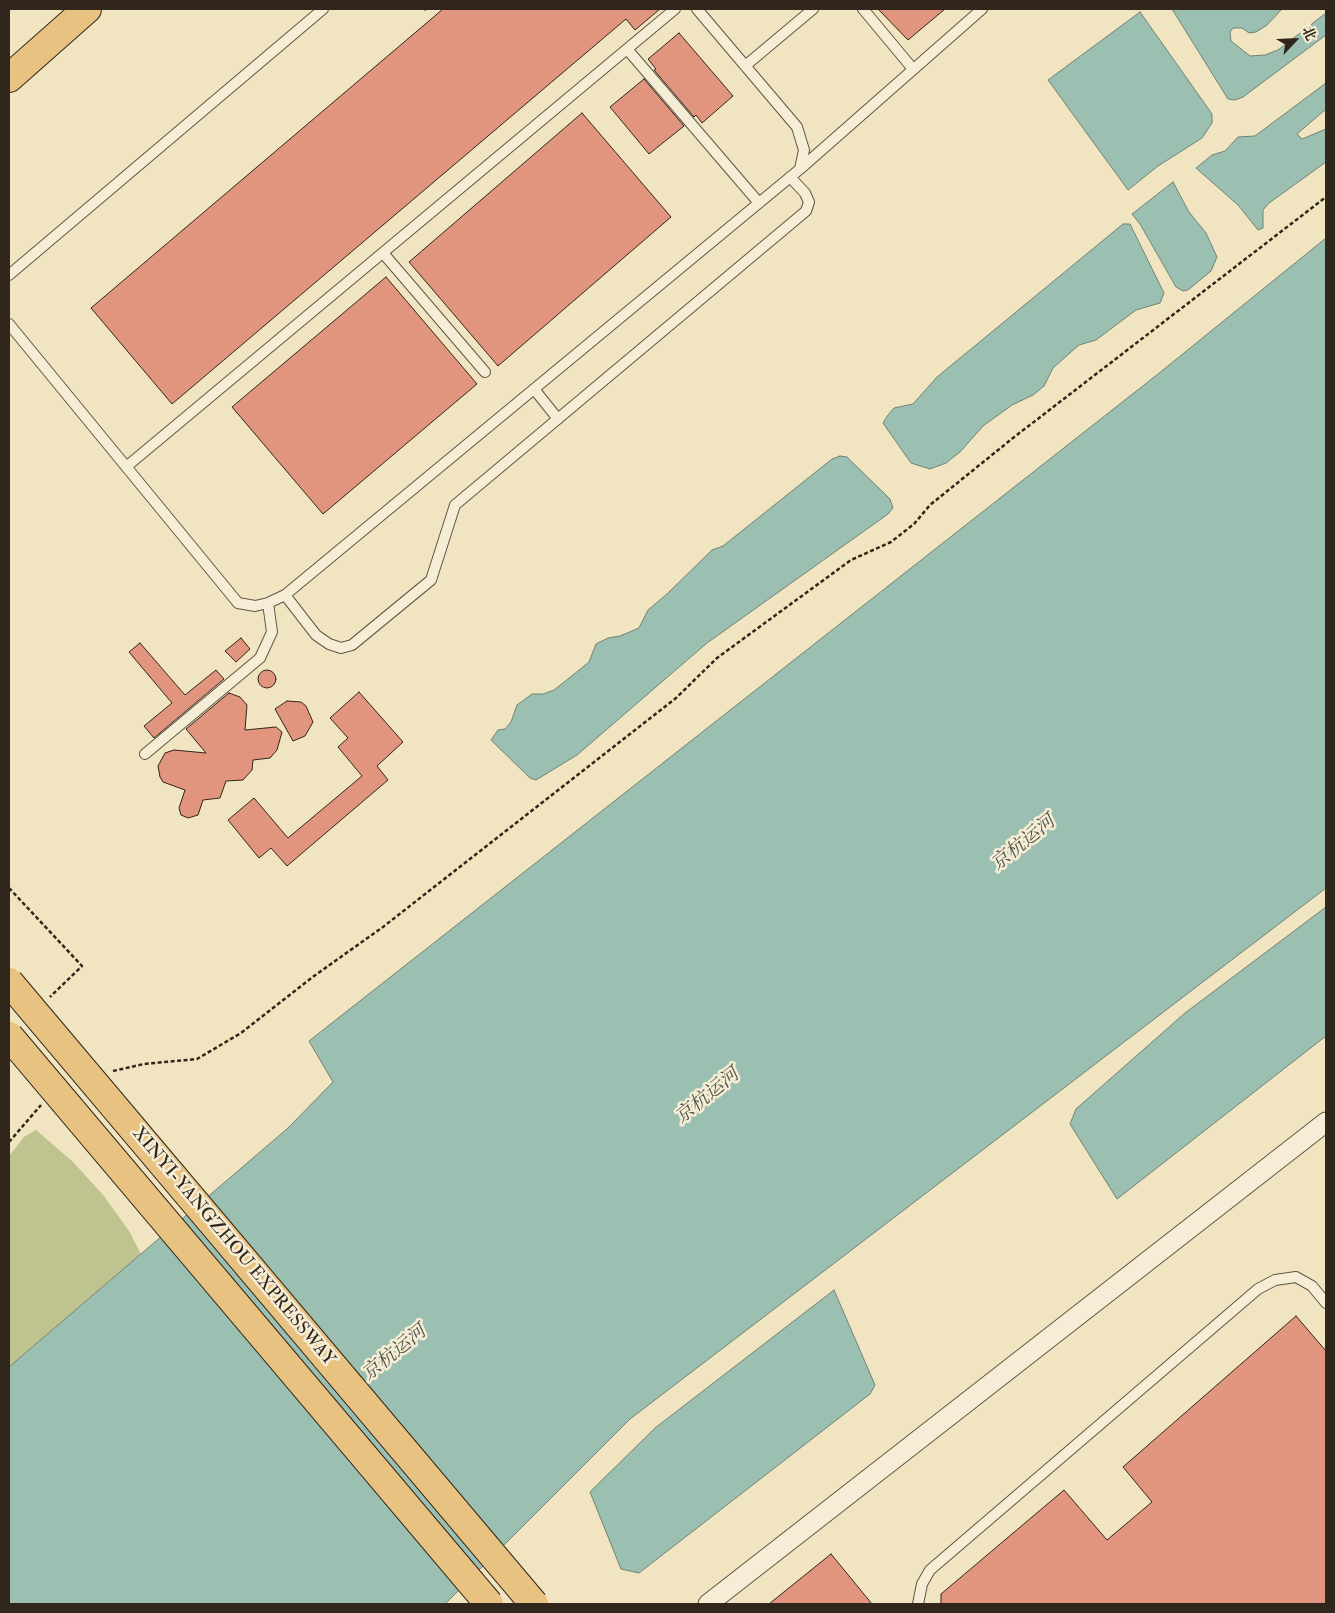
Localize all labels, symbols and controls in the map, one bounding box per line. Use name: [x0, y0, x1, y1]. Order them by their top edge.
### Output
north arrow: [1270, 15, 1320, 65]
text: 北: [1298, 24, 1320, 43]
water label: 京杭运河: [987, 811, 1061, 877]
water label: 京杭运河: [671, 1064, 745, 1130]
street label: XINYI-YANGZHOU EXPRESSWAY: [127, 1123, 339, 1371]
water label: 京杭运河: [358, 1321, 432, 1387]

